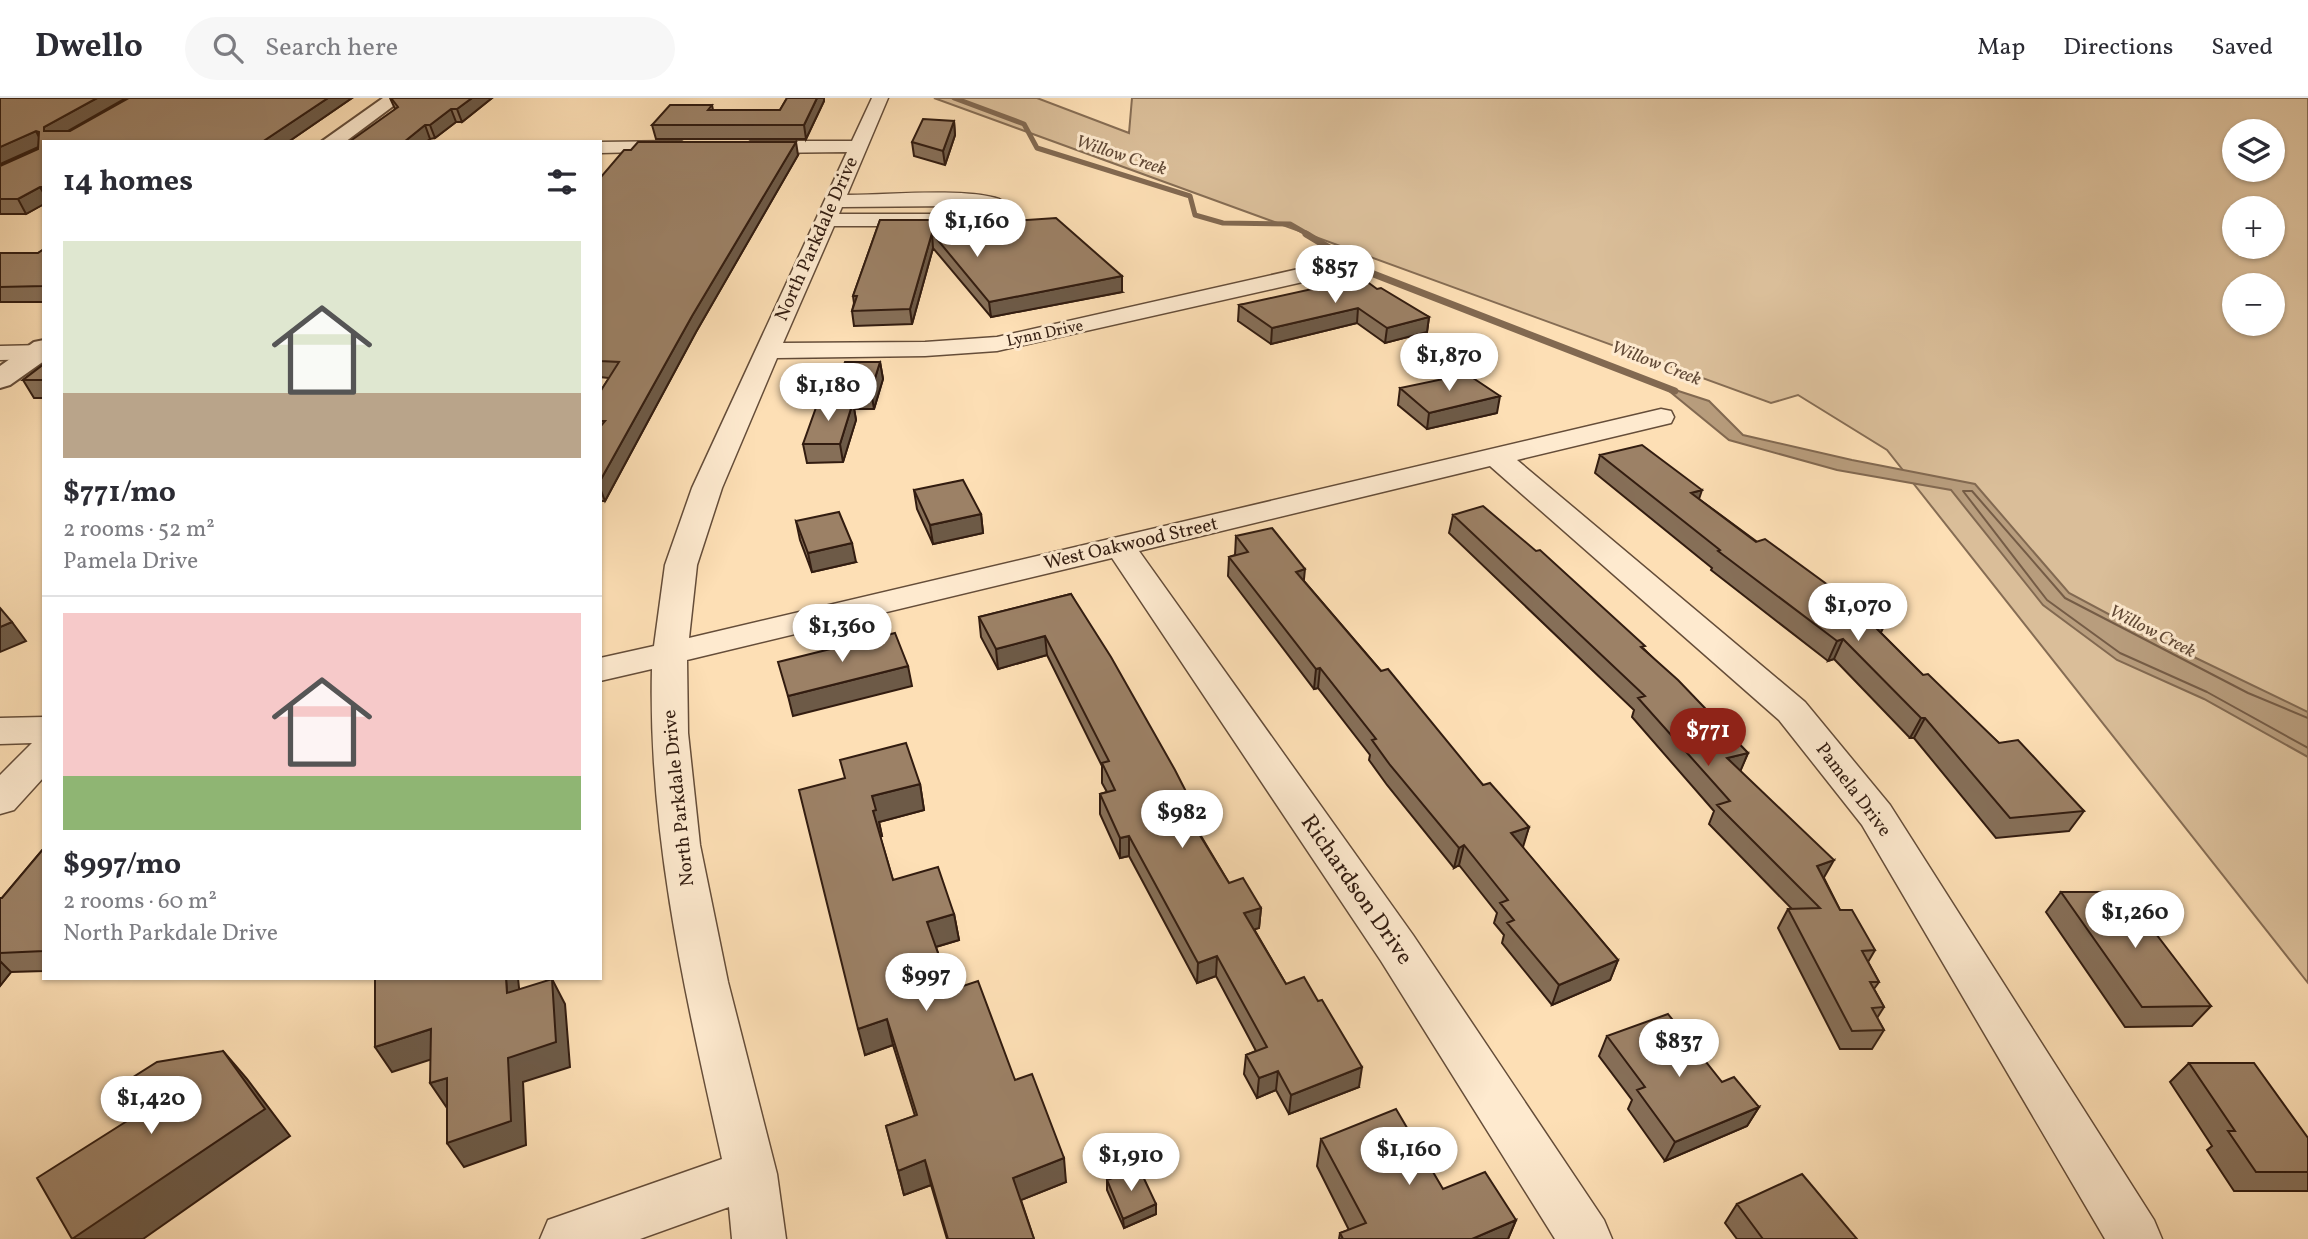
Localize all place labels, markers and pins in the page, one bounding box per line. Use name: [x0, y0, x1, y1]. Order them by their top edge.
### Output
pin: $1,160: [920, 200, 1034, 259]
pin: $857: [1294, 246, 1376, 305]
pin: $1,870: [1392, 334, 1506, 393]
pin: $1,180: [771, 364, 885, 423]
pin: $1,070: [1801, 584, 1915, 643]
pin: $1,360: [785, 604, 899, 664]
pin: $771: [1667, 708, 1749, 768]
pin: $982: [1141, 790, 1223, 850]
pin: $1,260: [2078, 890, 2192, 950]
pin: $997: [885, 954, 967, 1013]
pin: $837: [1638, 1020, 1720, 1079]
pin: $1,420: [94, 1076, 208, 1136]
pin: $1,160: [1352, 1128, 1466, 1187]
pin: $1,910: [1074, 1134, 1188, 1193]

